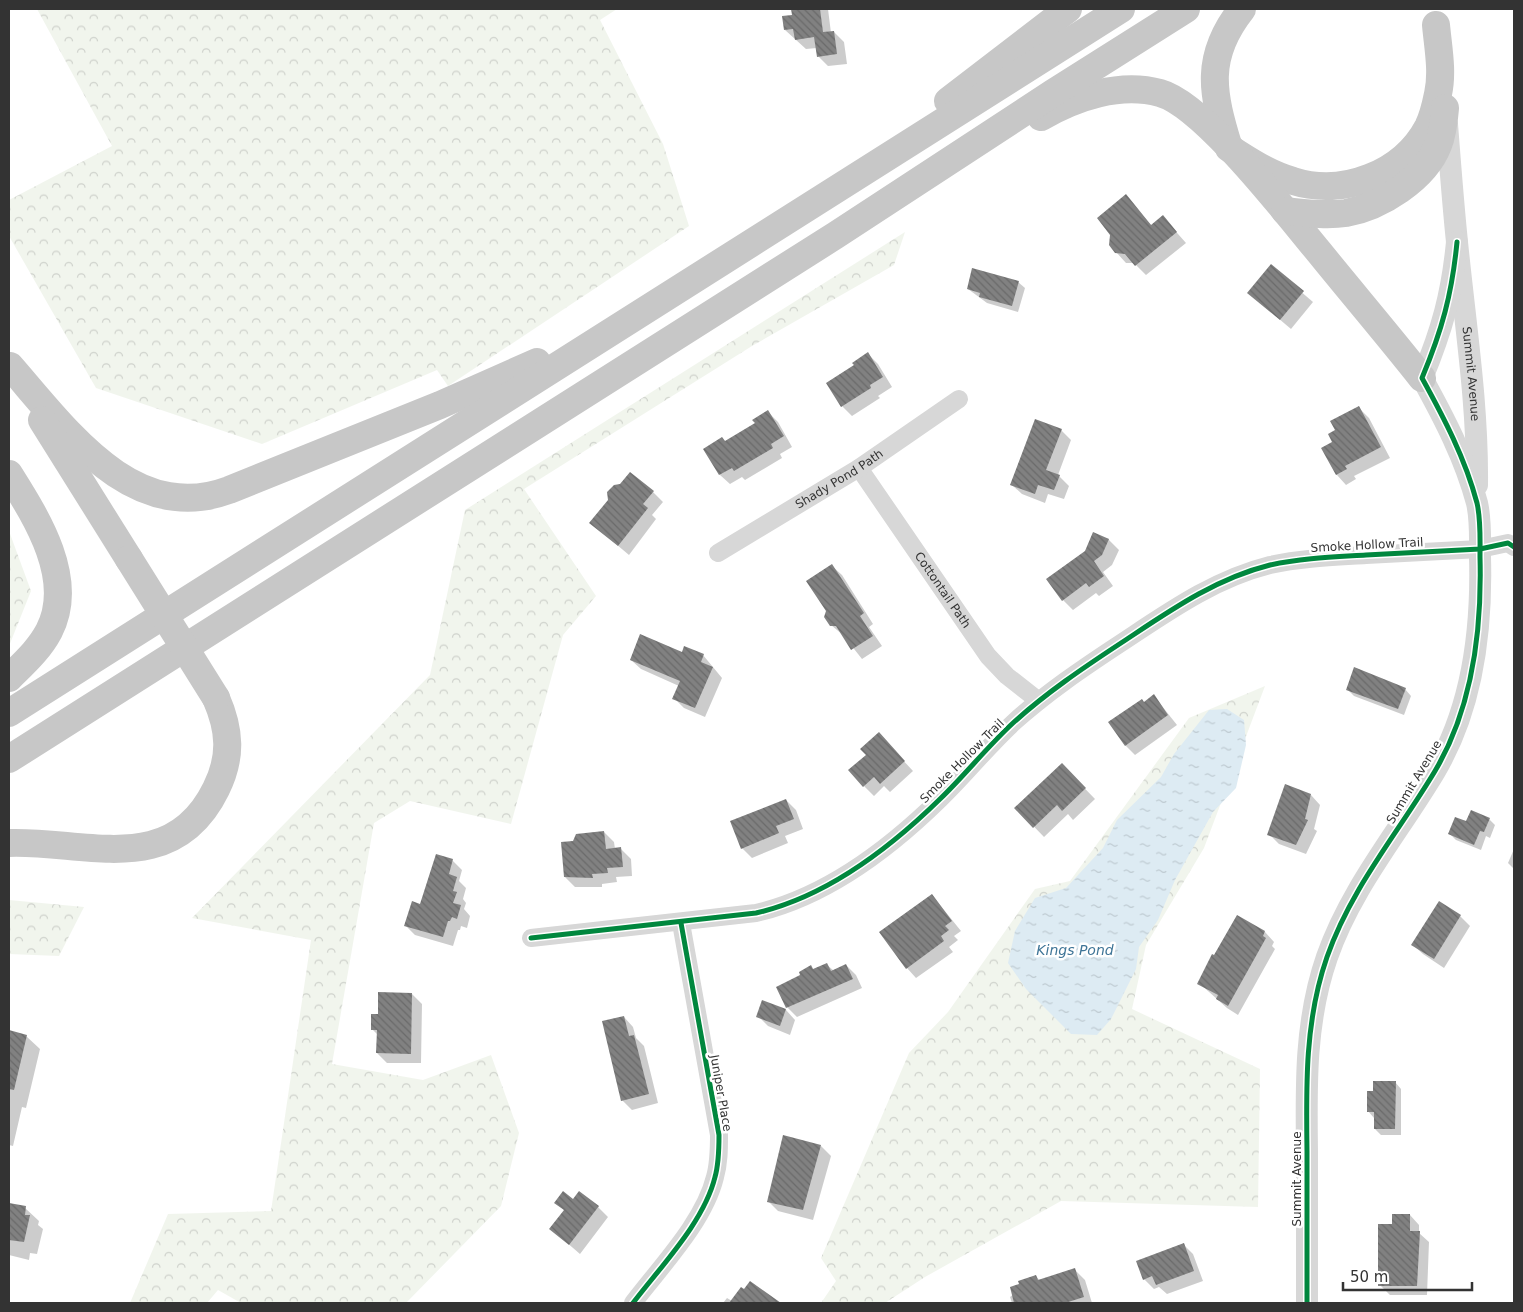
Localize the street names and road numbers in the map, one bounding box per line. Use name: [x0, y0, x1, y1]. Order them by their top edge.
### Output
street label: Summit Avenue: [1459, 326, 1482, 422]
street label: Shady Pond Path: [793, 446, 886, 512]
street label: Smoke Hollow Trail: [1310, 535, 1424, 555]
street label: Cottontail Path: [912, 549, 974, 631]
street label: Smoke Hollow Trail: [917, 716, 1007, 806]
street label: Summit Avenue: [1384, 738, 1444, 826]
street label: Juniper Place: [707, 1053, 735, 1132]
street label: Summit Avenue: [1290, 1131, 1304, 1227]

